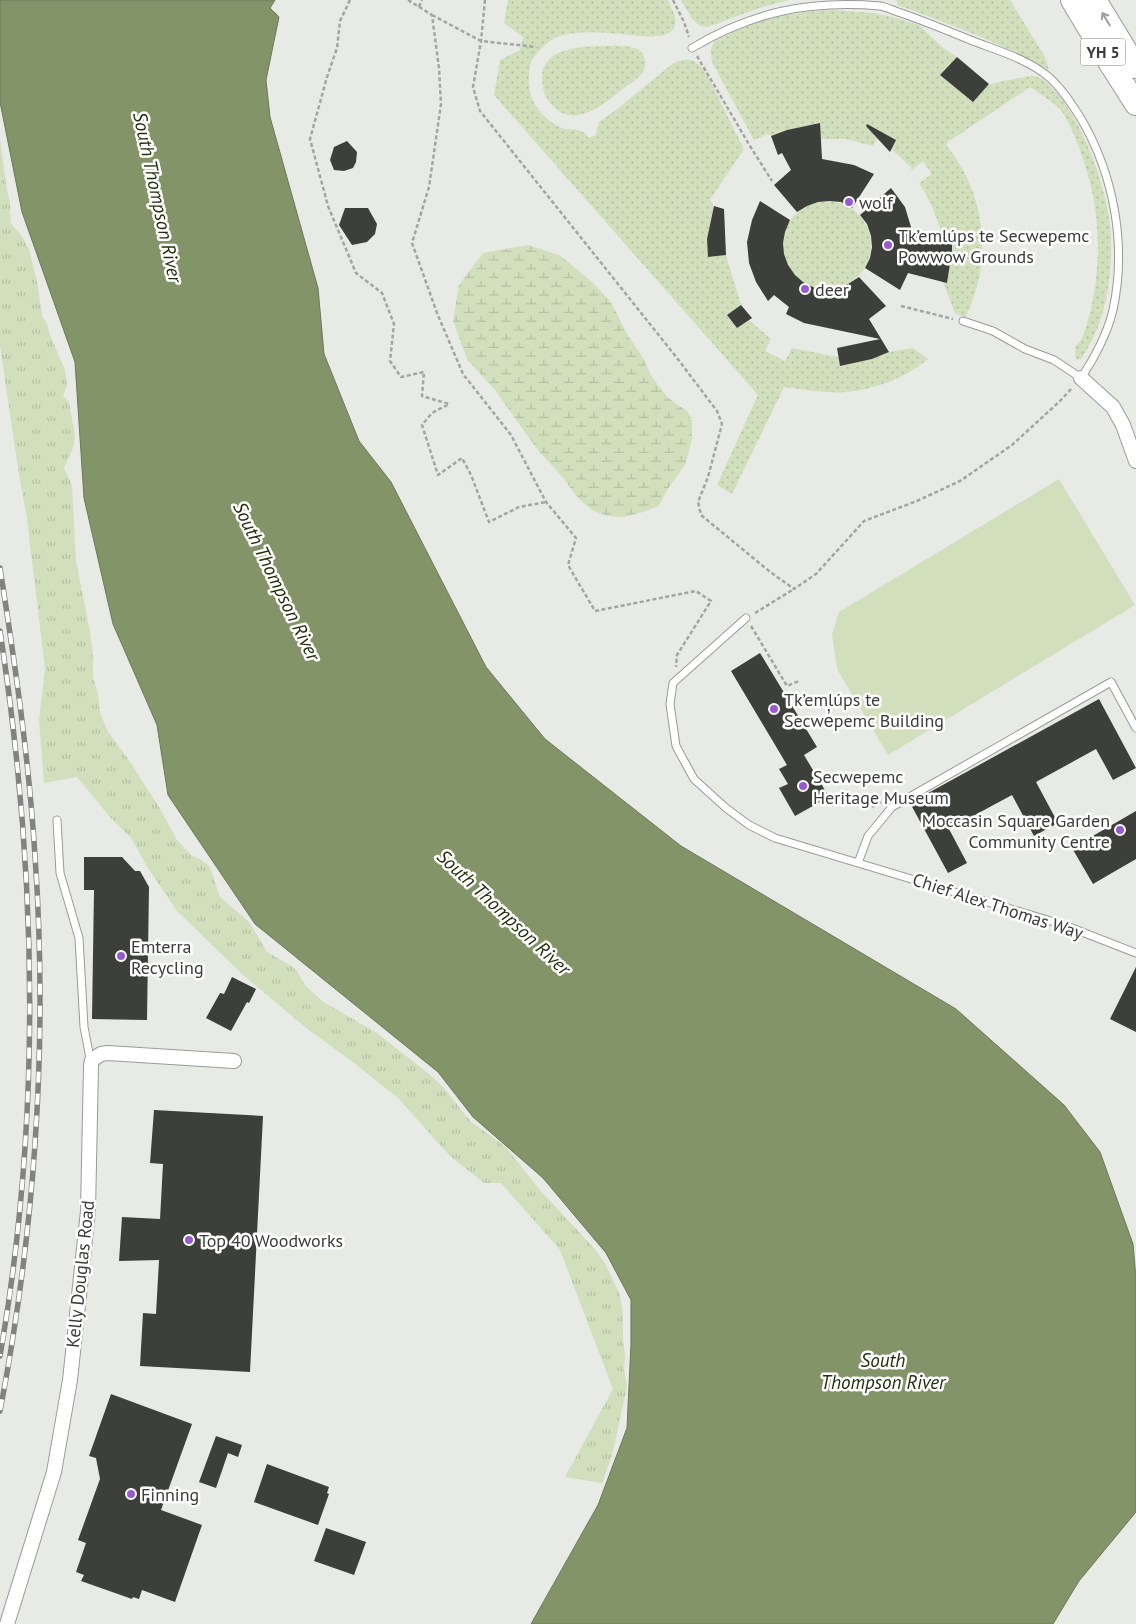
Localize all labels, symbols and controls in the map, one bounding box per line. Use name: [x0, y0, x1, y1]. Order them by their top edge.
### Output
one-way arrow: [1101, 12, 1111, 26]
road number: YH 5: [1080, 38, 1126, 66]
water label: South Thompson River: [128, 110, 188, 286]
place label: wolf: [859, 191, 894, 214]
marker: wolf: [843, 196, 855, 208]
place label: Tk’emlúps te Secwepemc Powwow Grounds: [898, 224, 1089, 268]
marker: Tk’emlúps te Secwepemc Powwow Grounds: [882, 239, 894, 251]
place label: deer: [815, 278, 849, 301]
marker: deer: [799, 283, 811, 295]
water label: South Thompson River: [228, 498, 327, 666]
place label: Tk’emlúps te Secwe̓pemc Building: [784, 688, 944, 732]
marker: Tk’emlúps te Secwe̓pemc Building: [768, 703, 780, 715]
place label: Secwepemc Heritage Museum: [813, 765, 949, 809]
marker: Secwepemc Heritage Museum: [797, 780, 809, 792]
place label: Moccasin Square Garden Community Centre: [922, 809, 1110, 853]
marker: Moccasin Square Garden Community Centre: [1114, 824, 1126, 836]
water label: South Thompson River: [432, 844, 577, 981]
street label: Chief Alex Thomas Way: [910, 868, 1087, 945]
place label: Emterra Recycling: [131, 935, 204, 979]
marker: Emterra Recycling: [115, 950, 127, 962]
street label: Kelly Douglas Road: [61, 1199, 99, 1349]
place label: Top 40 Woodworks: [199, 1229, 343, 1252]
marker: Top 40 Woodworks: [183, 1234, 195, 1246]
water label: South Thompson River: [821, 1348, 947, 1394]
place label: Finning: [141, 1483, 199, 1506]
marker: Finning: [125, 1488, 137, 1500]

